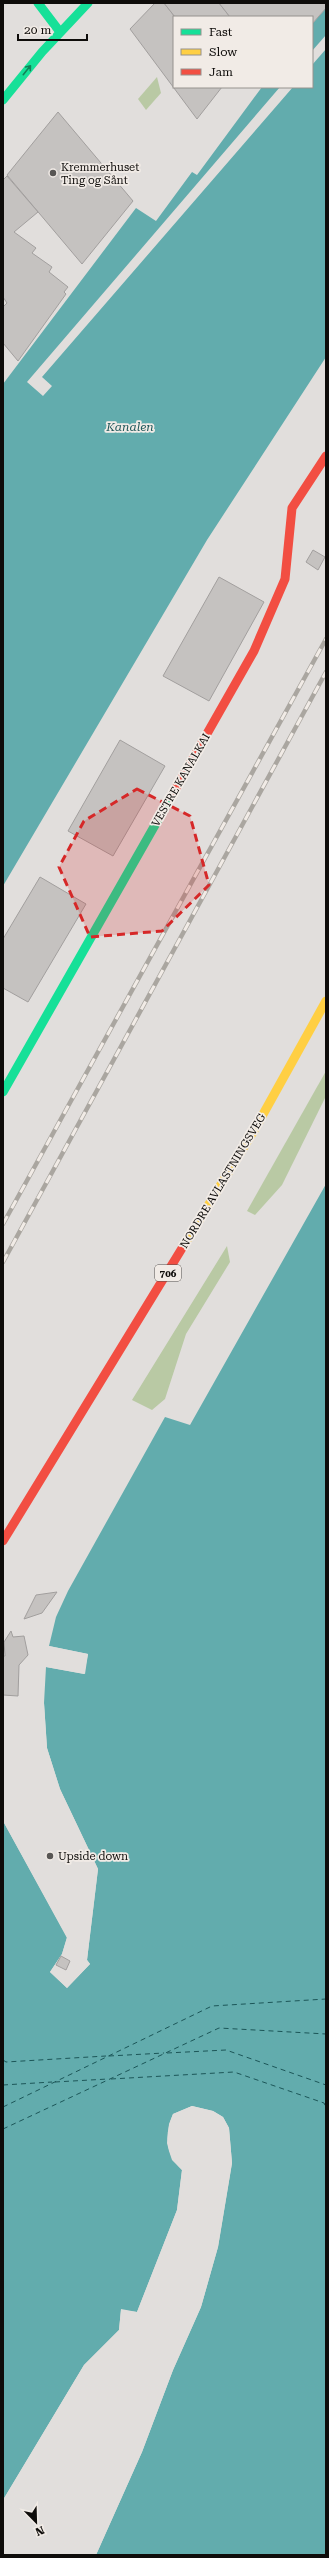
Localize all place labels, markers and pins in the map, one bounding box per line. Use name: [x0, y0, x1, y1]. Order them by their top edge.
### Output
place label: Kremmerhuset Ting og Sånt: [61, 161, 139, 187]
marker: Kremmerhuset Ting og Sånt: [48, 168, 58, 178]
place label: Upside down: [58, 1850, 128, 1863]
marker: Upside down: [45, 1851, 55, 1861]

